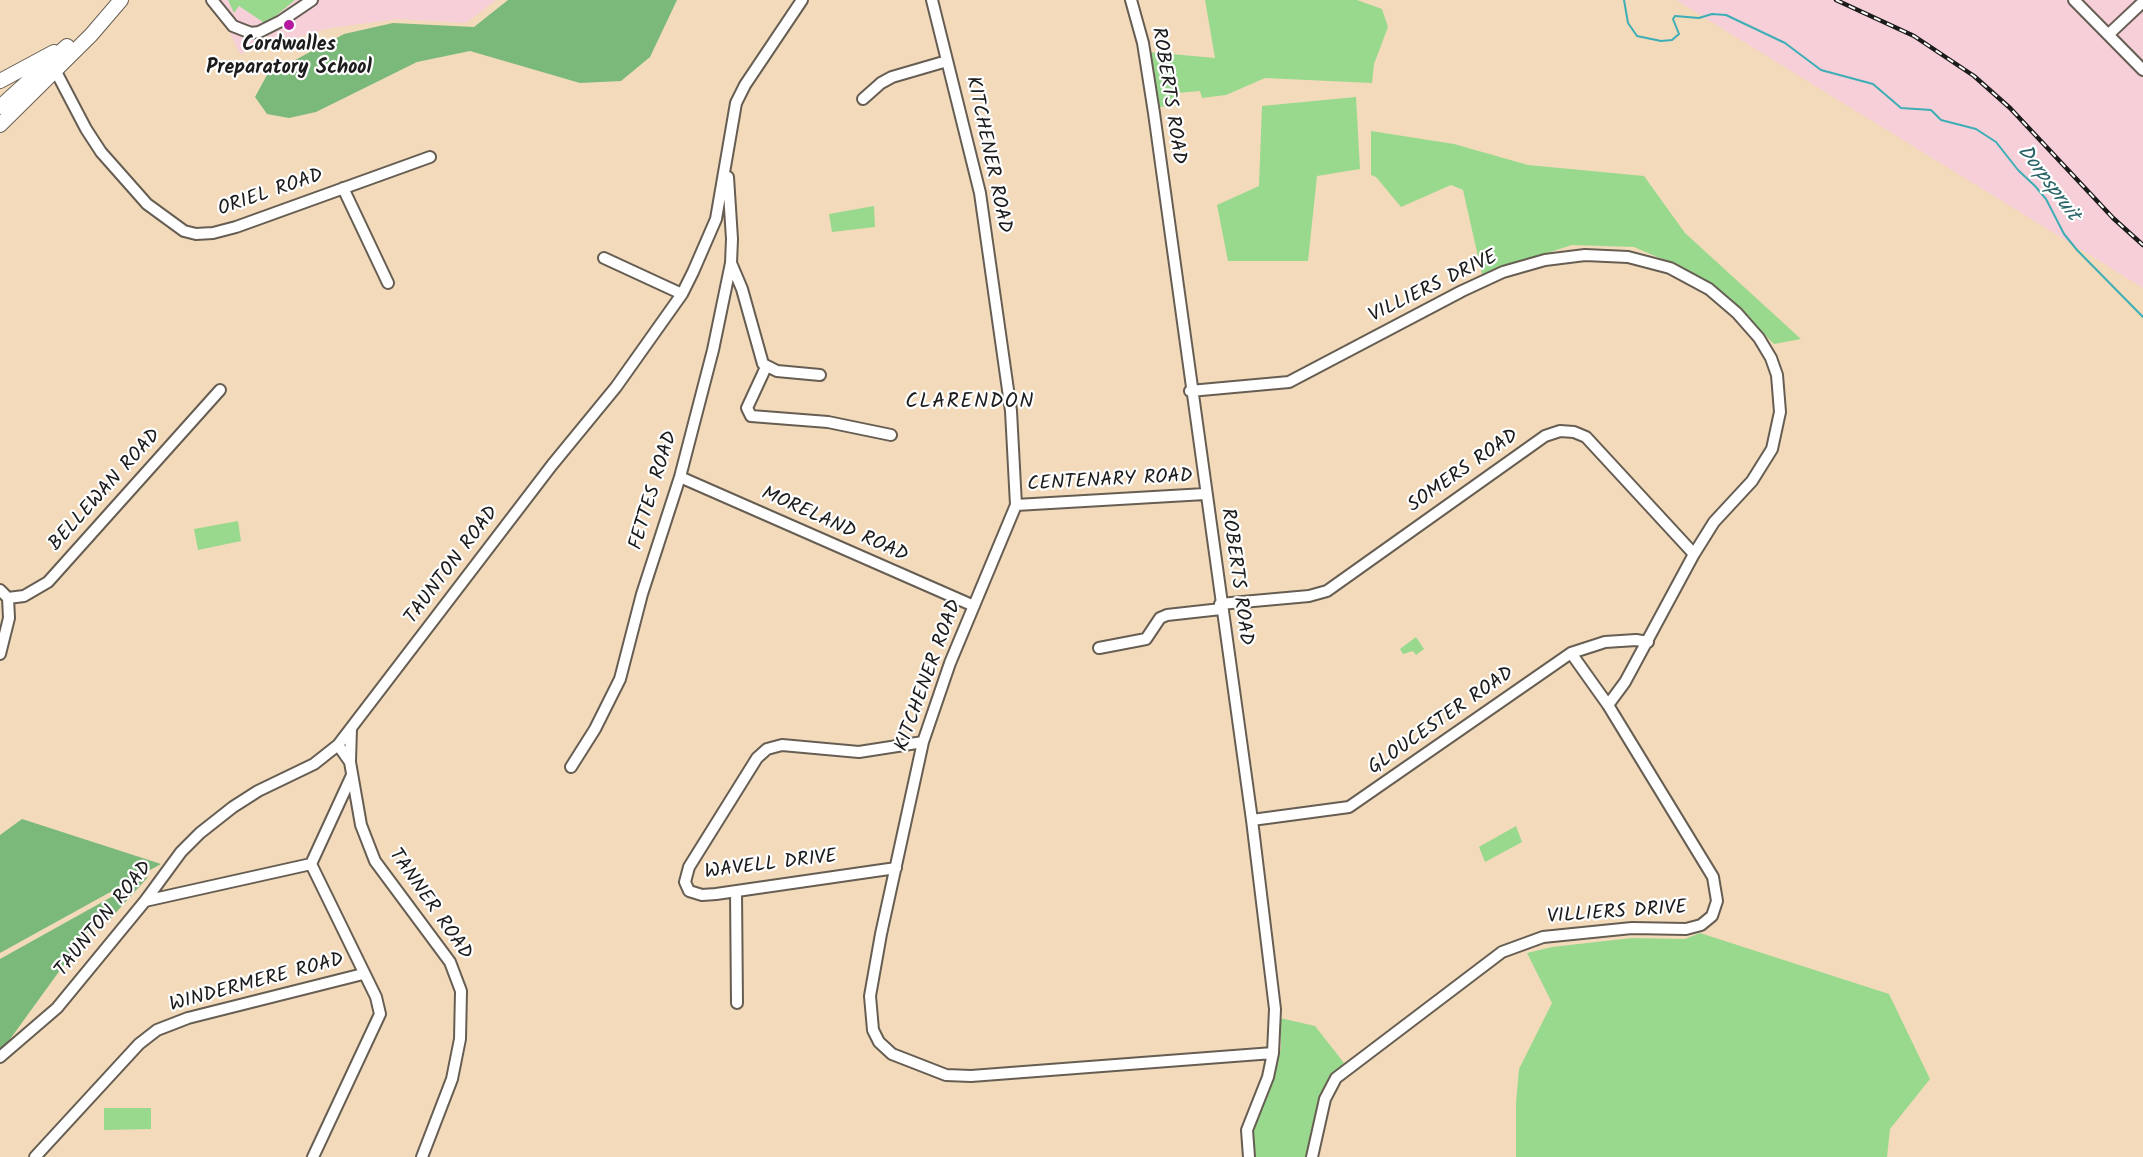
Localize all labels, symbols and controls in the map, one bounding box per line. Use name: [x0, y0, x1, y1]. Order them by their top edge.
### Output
marker: Cordwalles Preparatory School: [282, 18, 296, 32]
street label: ROBERTS ROAD: [1144, 26, 1190, 166]
place label: Cordwalles Preparatory School: [206, 35, 372, 82]
street label: KITCHENER ROAD: [959, 74, 1015, 236]
water label: Dorpspruit: [2010, 141, 2084, 227]
street label: ORIEL ROAD: [215, 165, 327, 223]
street label: VILLIERS DRIVE: [1366, 247, 1502, 329]
district label: CLARENDON: [905, 390, 1035, 416]
street label: BELLEWAN ROAD: [45, 425, 167, 557]
street label: SOMERS ROAD: [1404, 425, 1524, 519]
street label: FETTES ROAD: [626, 429, 684, 553]
street label: CENTENARY ROAD: [1027, 466, 1193, 498]
street label: MORELAND ROAD: [757, 483, 911, 569]
street label: TAUNTON ROAD: [401, 502, 505, 630]
street label: ROBERTS ROAD: [1213, 507, 1257, 647]
street label: KITCHENER ROAD: [891, 597, 969, 755]
street label: GLOUCESTER ROAD: [1364, 663, 1520, 781]
street label: TANNER ROAD: [382, 845, 476, 965]
street label: WAVELL DRIVE: [703, 846, 839, 886]
street label: TAUNTON ROAD: [51, 857, 159, 983]
street label: VILLIERS DRIVE: [1546, 897, 1688, 931]
street label: WINDERMERE ROAD: [167, 949, 347, 1019]

